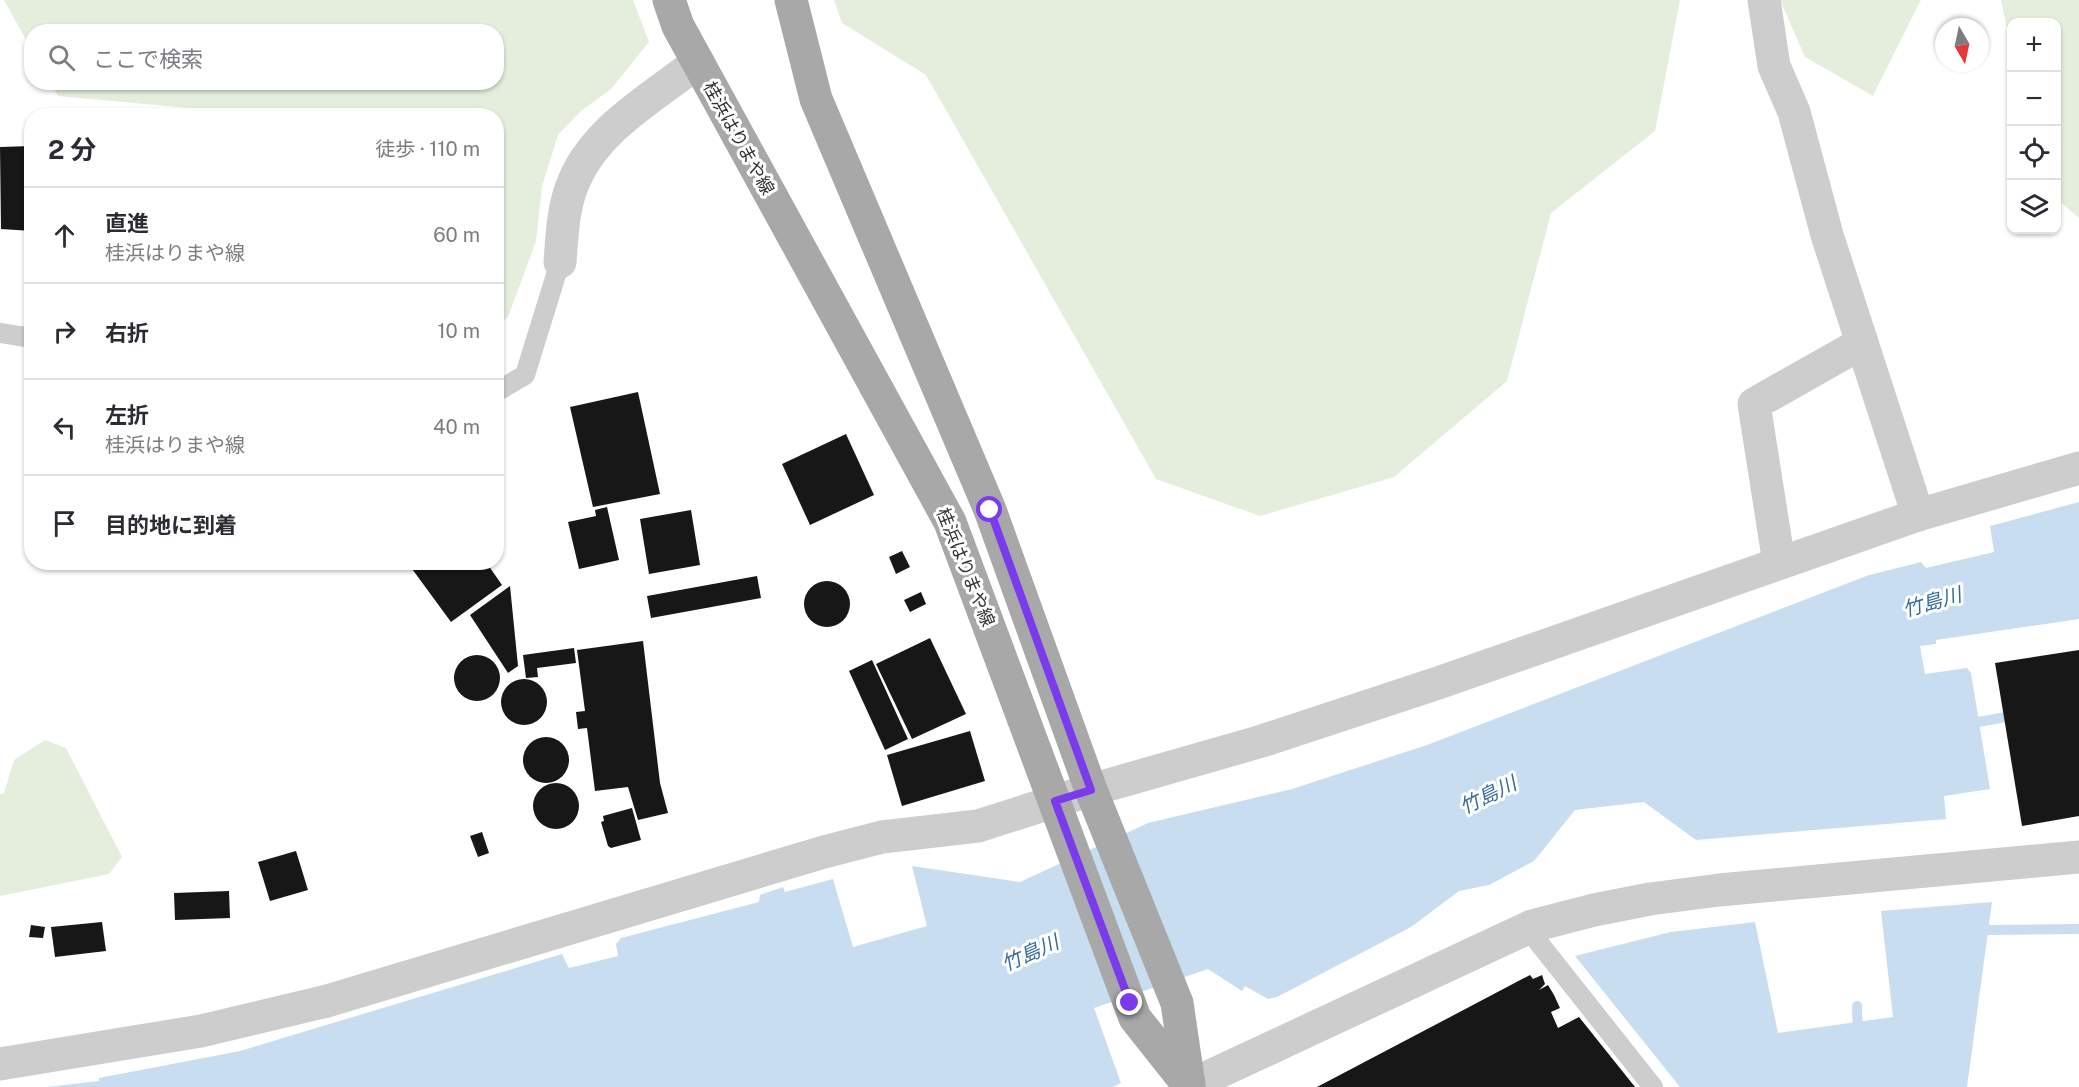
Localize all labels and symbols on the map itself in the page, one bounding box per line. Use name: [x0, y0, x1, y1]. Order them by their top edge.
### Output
north arrow: [1935, 18, 1989, 72]
street label: 桂浜はりまや線: [699, 78, 779, 198]
route start: [976, 496, 1002, 522]
street label: 桂浜はりまや線: [933, 505, 999, 629]
water label: 竹島川: [1900, 582, 1966, 622]
water label: 竹島川: [1456, 770, 1522, 819]
water label: 竹島川: [998, 929, 1064, 976]
route end: [1116, 989, 1142, 1015]

